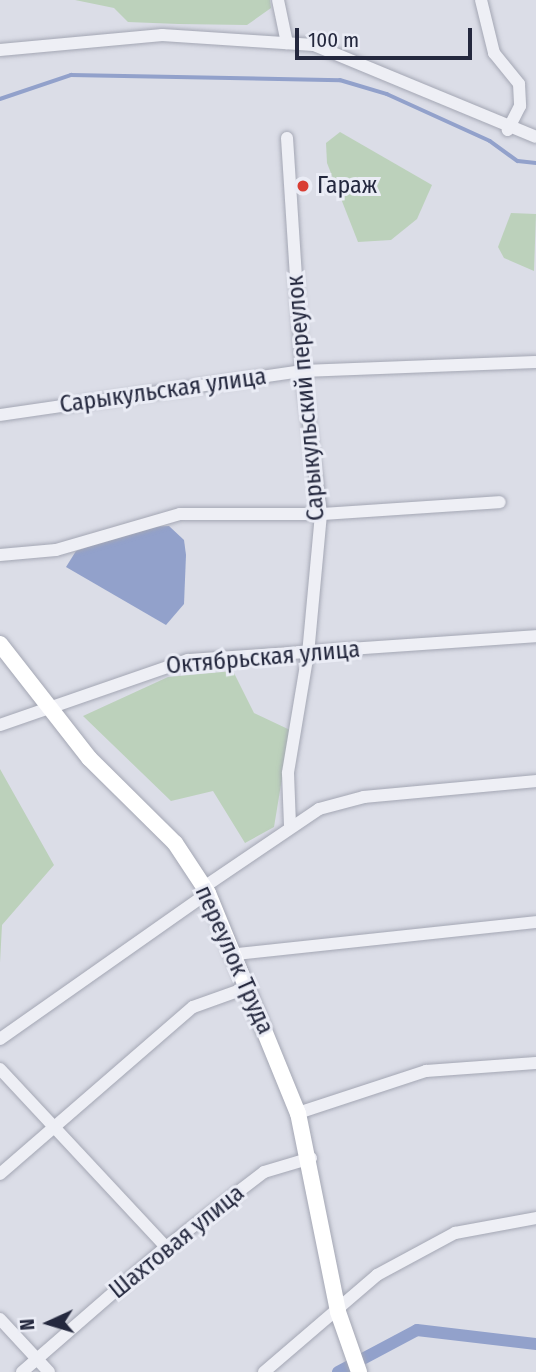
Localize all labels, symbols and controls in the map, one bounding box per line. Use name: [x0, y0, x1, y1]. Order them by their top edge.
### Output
scale bar: [298, 14, 475, 58]
text: 100 m: [308, 27, 359, 53]
place label: Гараж: [317, 172, 377, 200]
marker: Гараж: [295, 178, 311, 194]
street label: Сарыкульский переулок: [281, 274, 331, 522]
street label: Сарыкульская улица: [58, 362, 268, 420]
street label: Октябрьская улица: [165, 635, 361, 681]
street label: переулок Труда: [188, 881, 280, 1039]
street label: Шахтовая улица: [104, 1179, 250, 1305]
north arrow: [14, 1288, 84, 1358]
text: N: [16, 1318, 39, 1331]

